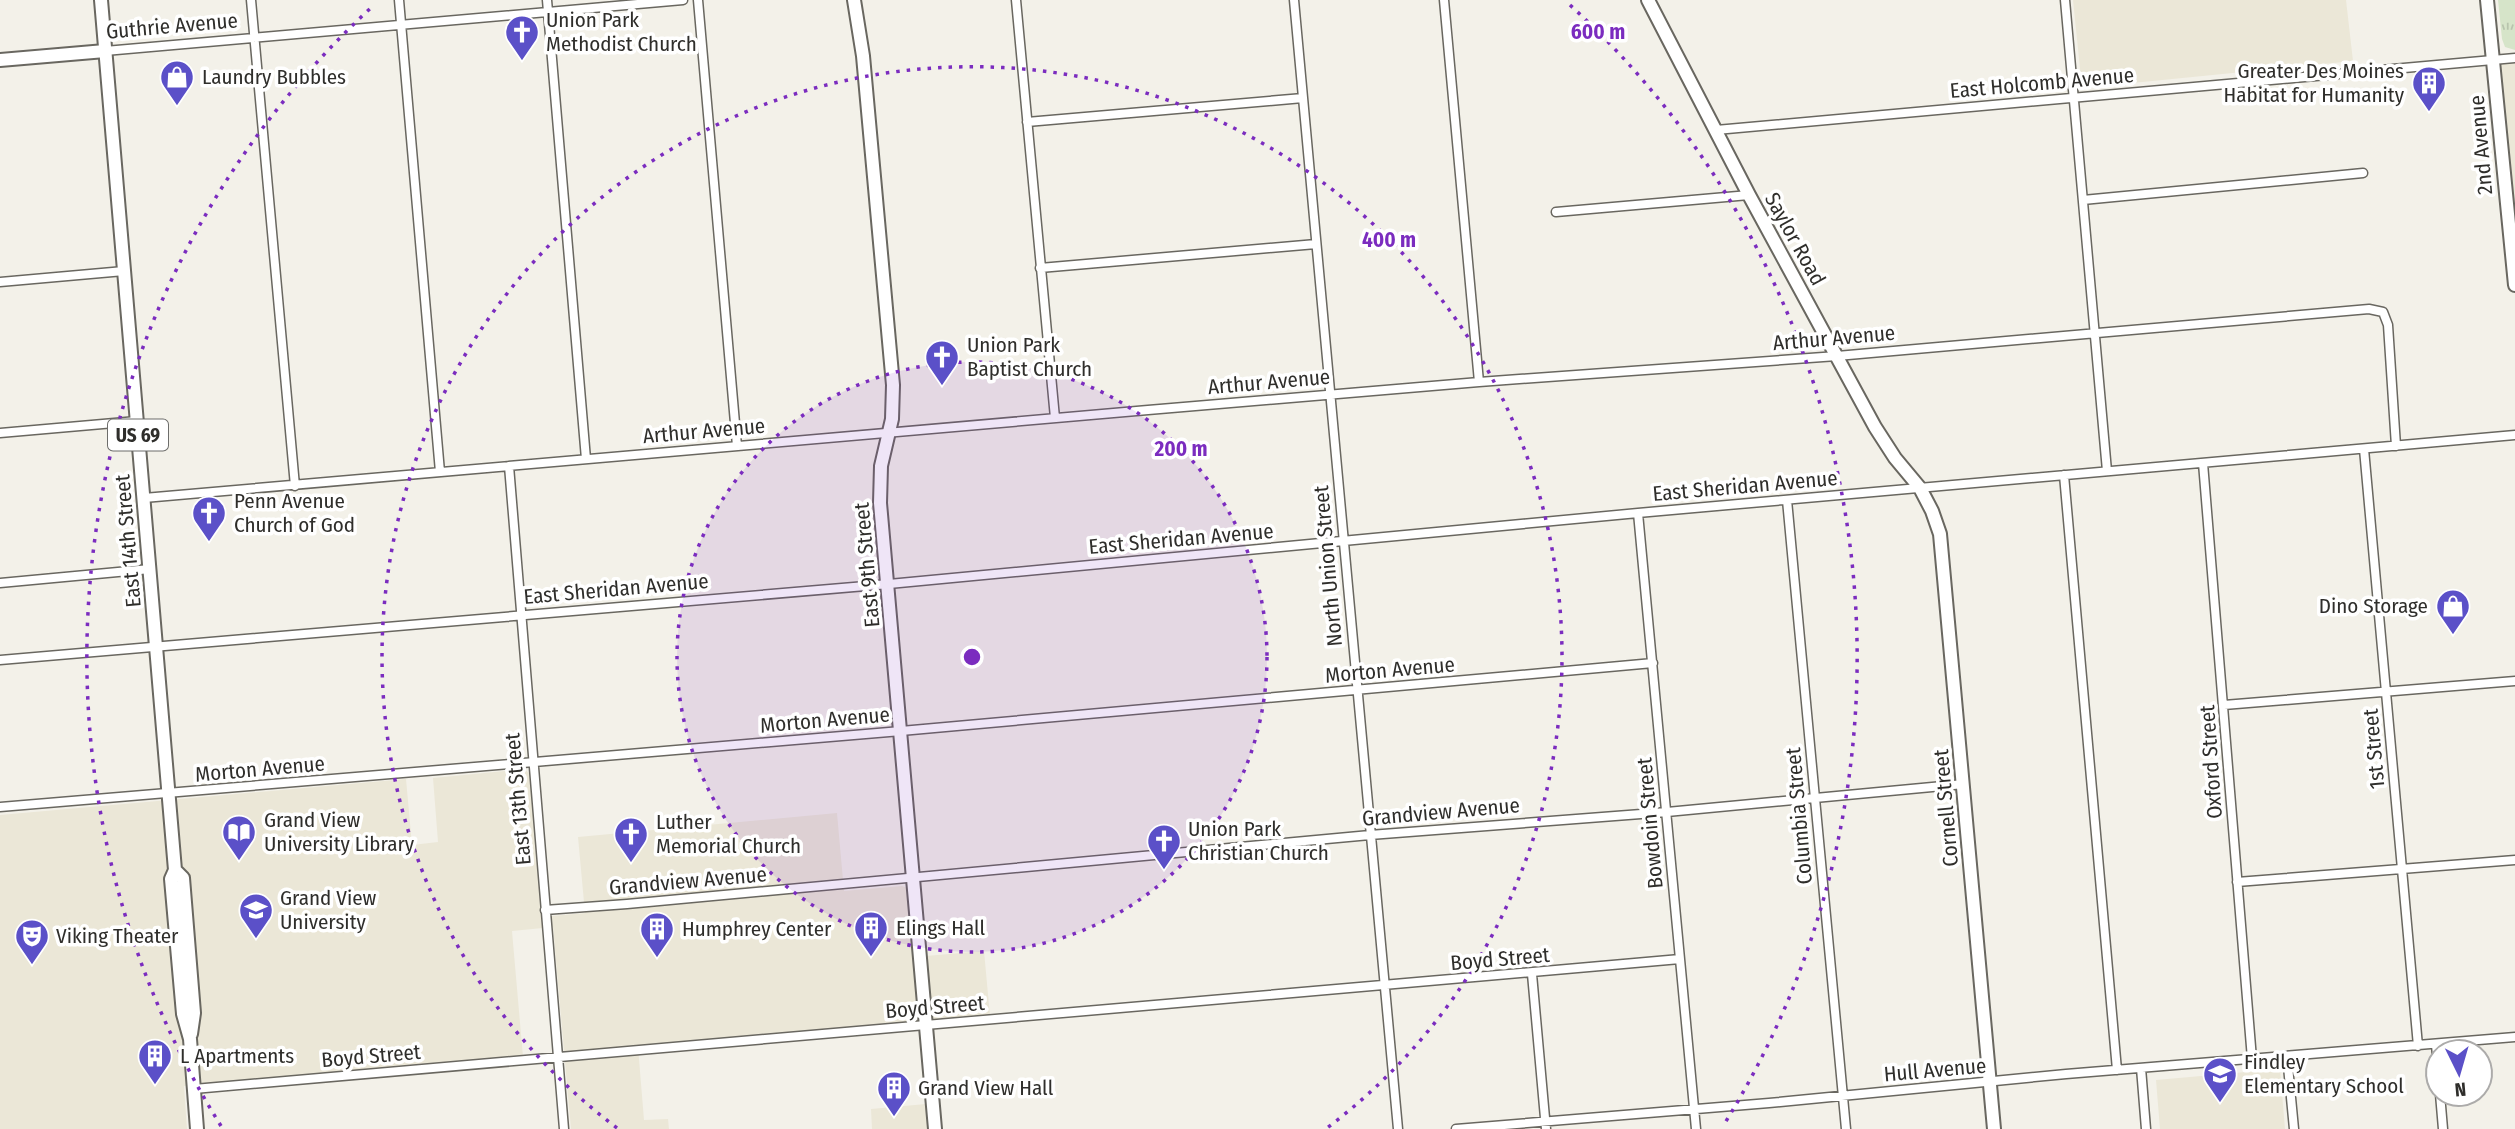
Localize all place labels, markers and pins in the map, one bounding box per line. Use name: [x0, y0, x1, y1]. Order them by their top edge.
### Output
place label: Union Park Methodist Church: [546, 7, 697, 57]
church icon: Union Park Methodist Church: [503, 13, 541, 62]
shop icon: Laundry Bubbles: [158, 58, 196, 107]
place label: Greater Des Moines Habitat for Humanity: [2224, 58, 2405, 108]
place label: Laundry Bubbles: [202, 64, 346, 90]
building icon: Greater Des Moines Habitat for Humanity: [2410, 64, 2448, 113]
place label: Union Park Baptist Church: [967, 332, 1092, 382]
church icon: Union Park Baptist Church: [923, 338, 961, 387]
place label: Penn Avenue Church of God: [234, 488, 355, 538]
church icon: Penn Avenue Church of God: [190, 494, 228, 543]
shop icon: Dino Storage: [2434, 587, 2472, 636]
place label: Dino Storage: [2319, 593, 2428, 619]
centre of rings: [960, 645, 984, 669]
place label: Grand View University Library: [264, 807, 415, 857]
place label: Luther Memorial Church: [656, 809, 801, 859]
library icon: Grand View University Library: [220, 813, 258, 862]
church icon: Luther Memorial Church: [612, 815, 650, 864]
place label: Union Park Christian Church: [1188, 816, 1329, 866]
church icon: Union Park Christian Church: [1145, 822, 1183, 871]
place label: Grand View University: [280, 885, 377, 935]
school or university icon: Grand View University: [237, 891, 275, 940]
building icon: Elings Hall: [852, 909, 890, 958]
building icon: Humphrey Center: [638, 910, 676, 959]
place label: Elings Hall: [896, 915, 986, 941]
place label: Humphrey Center: [682, 916, 832, 942]
theatre icon: Viking Theater: [13, 917, 51, 966]
place label: Viking Theater: [56, 923, 179, 949]
building icon: L Apartments: [136, 1037, 174, 1086]
place label: L Apartments: [180, 1043, 294, 1069]
place label: Findley Elementary School: [2244, 1049, 2404, 1099]
school or university icon: Findley Elementary School: [2201, 1055, 2239, 1104]
building icon: Grand View Hall: [875, 1069, 913, 1118]
place label: Grand View Hall: [918, 1075, 1054, 1101]

